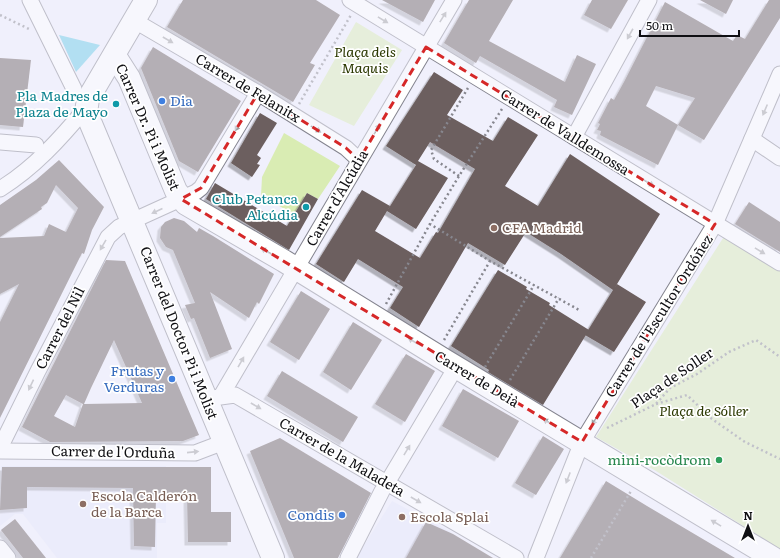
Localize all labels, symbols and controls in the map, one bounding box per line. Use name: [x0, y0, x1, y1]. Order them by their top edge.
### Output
one-way arrow: [439, 12, 447, 22]
scale bar: [640, 12, 739, 38]
text: 50 m: [646, 16, 673, 34]
one-way arrow: [378, 17, 389, 24]
one-way arrow: [627, 28, 634, 40]
one-way arrow: [162, 37, 174, 44]
park label: Plaça dels Maquis: [334, 41, 396, 77]
street label: Carrer de Felanitx: [192, 48, 305, 126]
street label: Carrer Dr. Pi i Molist: [112, 60, 186, 194]
street label: Carrer de Valldemossa: [497, 83, 634, 179]
place label: Pla Madres de Plaza de Mayo: [15, 85, 108, 121]
place label: Dia: [170, 90, 193, 110]
marker: Dia: [157, 96, 167, 106]
marker: Pla Madres de Plaza de Mayo: [111, 99, 121, 109]
one-way arrow: [761, 104, 767, 116]
one-way arrow: [234, 121, 242, 131]
one-way arrow: [374, 123, 381, 135]
one-way arrow: [311, 125, 321, 133]
street label: Carrer d'Alcúdia: [300, 145, 372, 250]
one-way arrow: [643, 180, 655, 187]
place label: Club Petanca Alcúdia: [212, 188, 298, 224]
marker: Club Petanca Alcúdia: [301, 202, 311, 212]
one-way arrow: [151, 208, 163, 214]
place label: CFA Madrid: [502, 217, 582, 237]
marker: CFA Madrid: [489, 223, 499, 233]
street label: Carrer de l'Escultor Ordóñez: [600, 230, 717, 401]
one-way arrow: [100, 239, 107, 251]
street label: Carrer del Doctor Pi i Molist: [136, 243, 224, 422]
one-way arrow: [260, 247, 272, 254]
one-way arrow: [754, 248, 766, 255]
street label: Carrer del Nil: [30, 283, 89, 372]
one-way arrow: [408, 337, 418, 345]
street label: Plaça de Soller: [626, 342, 717, 412]
street label: Carrer de Deià: [431, 345, 524, 412]
one-way arrow: [237, 356, 244, 368]
place label: Frutas y Verduras: [104, 360, 165, 396]
marker: Frutas y Verduras: [167, 374, 177, 384]
one-way arrow: [28, 379, 34, 391]
park label: Plaça de Sóller: [659, 400, 749, 420]
one-way arrow: [250, 403, 262, 410]
street label: Carrer de la Maladeta: [276, 412, 409, 501]
one-way arrow: [592, 414, 599, 426]
one-way arrow: [542, 419, 554, 426]
street label: Carrer de l'Orduña: [51, 440, 176, 462]
one-way arrow: [403, 444, 410, 456]
one-way arrow: [187, 449, 199, 455]
place label: mini-rocòdrom: [607, 449, 711, 469]
marker: mini-rocòdrom: [714, 455, 724, 465]
one-way arrow: [564, 473, 570, 485]
place label: Escola Calderón de la Barca: [91, 485, 197, 521]
one-way arrow: [410, 497, 422, 504]
marker: Escola Calderón de la Barca: [78, 499, 88, 509]
place label: Condis: [287, 504, 334, 524]
place label: Escola Splai: [410, 506, 489, 526]
north arrow: [728, 506, 768, 546]
text: N: [743, 507, 753, 523]
marker: Condis: [337, 510, 347, 520]
marker: Escola Splai: [397, 512, 407, 522]
one-way arrow: [710, 520, 722, 527]

